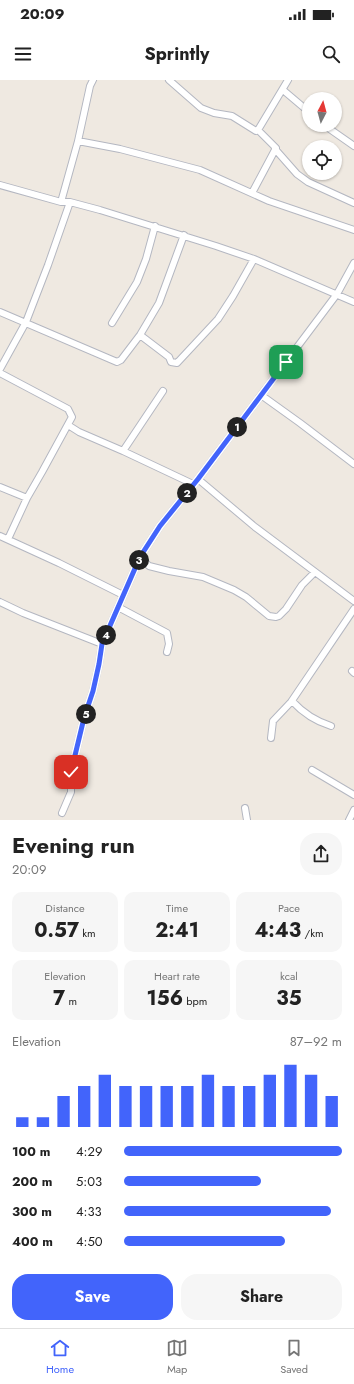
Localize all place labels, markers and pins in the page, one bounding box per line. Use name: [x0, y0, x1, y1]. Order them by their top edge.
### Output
pin: [269, 345, 303, 379]
pin: 1: [227, 417, 247, 437]
pin: 2: [177, 483, 197, 503]
pin: 3: [129, 550, 149, 570]
pin: 4: [96, 625, 116, 645]
pin: 5: [76, 704, 96, 724]
pin: [54, 755, 88, 789]

